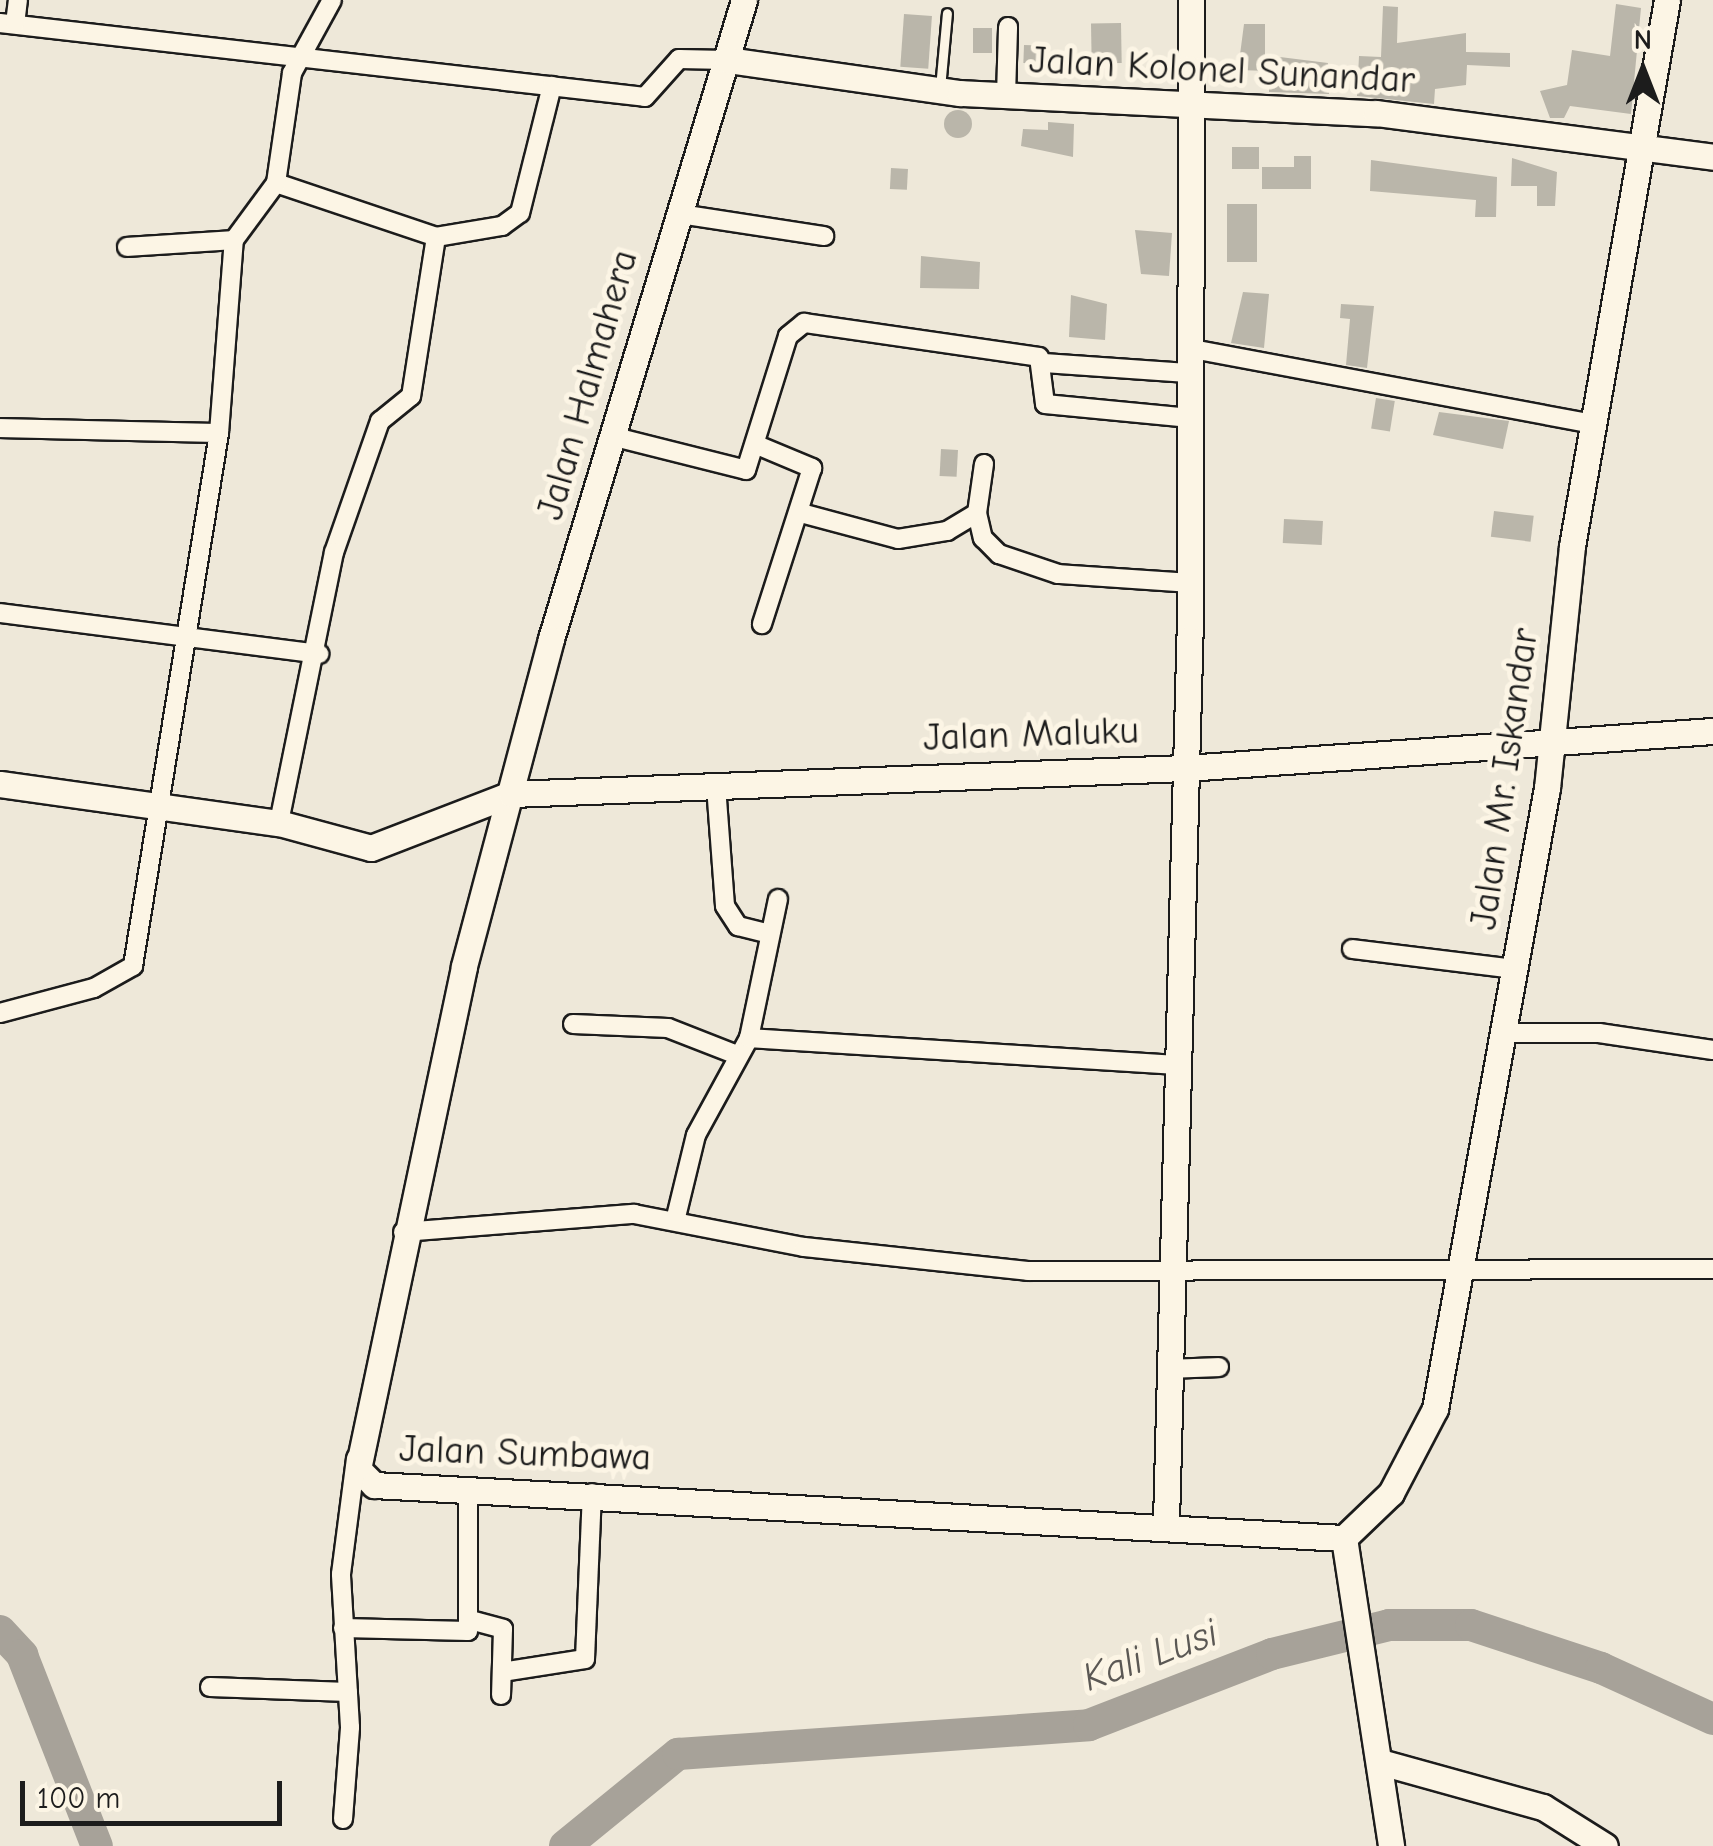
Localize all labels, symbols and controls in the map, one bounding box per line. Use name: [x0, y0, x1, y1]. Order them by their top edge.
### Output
north arrow: [1593, 20, 1693, 120]
text: N: [1634, 24, 1652, 56]
street label: Jalan Kolonel Sunandar: [1028, 38, 1416, 104]
street label: Jalan Halmahera: [528, 245, 648, 525]
street label: Jalan Mr. Iskandar: [1461, 625, 1549, 933]
street label: Jalan Maluku: [922, 708, 1140, 762]
street label: Jalan Sumbawa: [398, 1427, 652, 1481]
water label: Kali Lusi: [1076, 1608, 1224, 1702]
scale bar: [25, 1761, 288, 1823]
text: 100 m: [37, 1781, 120, 1816]

